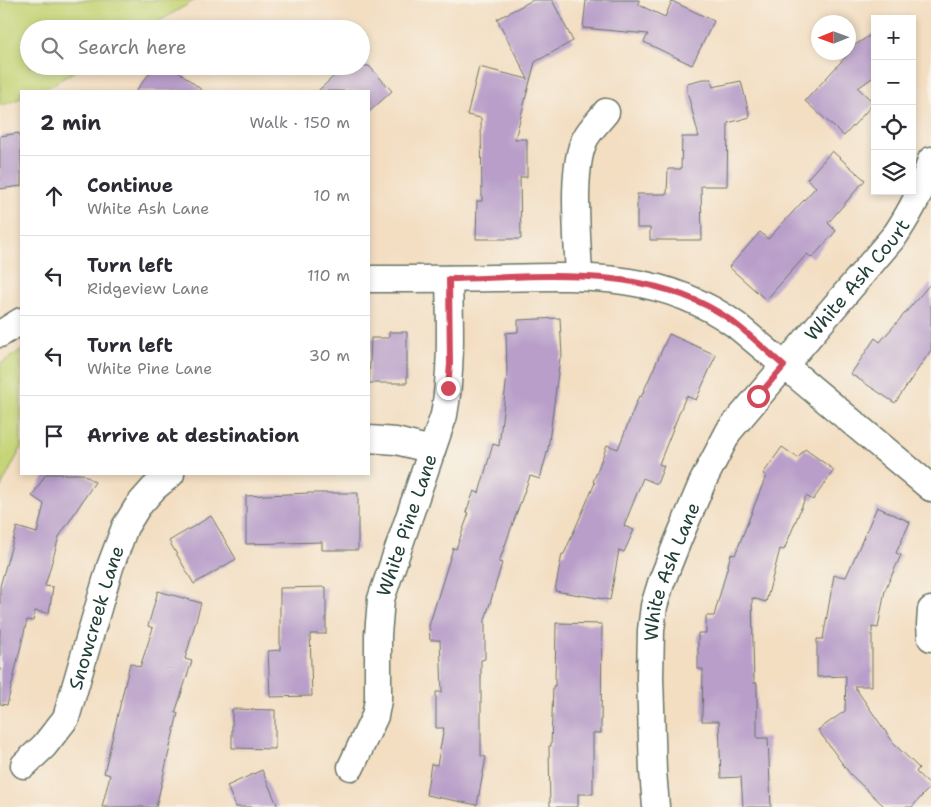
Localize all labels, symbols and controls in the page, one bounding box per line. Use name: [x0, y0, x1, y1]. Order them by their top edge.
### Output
north arrow: [811, 15, 856, 60]
map controls: [871, 15, 916, 195]
button: +: [871, 15, 916, 60]
search box: [20, 20, 370, 75]
icon: search: [38, 34, 66, 62]
text: Search here: [78, 35, 187, 60]
button: −: [871, 60, 916, 105]
button: locate: [871, 105, 916, 150]
text: 2 min: [40, 109, 101, 137]
text: Walk · 150 m: [249, 112, 350, 133]
button: layers: [871, 150, 916, 195]
text: Continue: [87, 173, 173, 198]
icon: ahead: [40, 182, 68, 210]
text: 10 m: [313, 185, 350, 206]
text: White Ash Lane: [87, 198, 209, 219]
street label: White Ash Court: [799, 214, 915, 346]
text: Turn left: [87, 253, 173, 278]
icon: left: [40, 262, 68, 290]
text: 110 m: [307, 265, 350, 286]
text: Ridgeview Lane: [87, 278, 209, 299]
text: Turn left: [87, 333, 173, 358]
icon: left: [40, 342, 68, 370]
text: 30 m: [309, 345, 350, 366]
text: White Pine Lane: [87, 358, 212, 379]
route end: [437, 377, 460, 400]
route start: [747, 385, 770, 408]
icon: arrive: [40, 422, 68, 450]
text: Arrive at destination: [87, 423, 299, 448]
street label: White Pine Lane: [371, 451, 443, 600]
street label: White Ash Lane: [639, 499, 706, 641]
street label: Snowcreek Lane: [63, 542, 130, 693]

